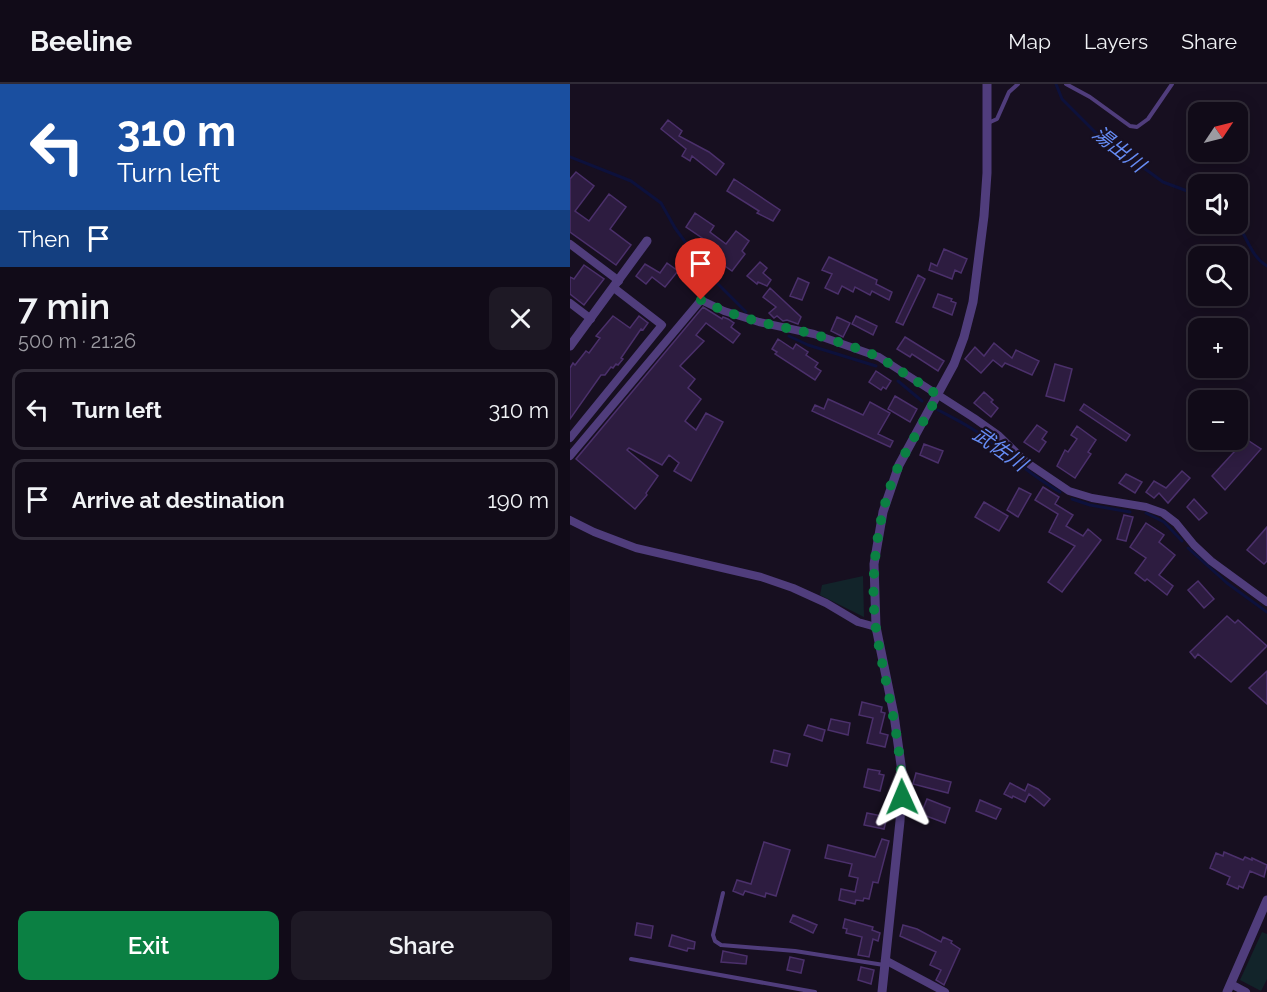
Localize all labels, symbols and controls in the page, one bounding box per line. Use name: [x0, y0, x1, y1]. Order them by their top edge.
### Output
text: Beeline: [30, 25, 132, 58]
text: Map: [1008, 29, 1051, 54]
text: Layers: [1084, 29, 1148, 54]
text: Share: [1181, 29, 1237, 54]
north arrow: [1188, 102, 1248, 162]
map controls: [1188, 102, 1248, 450]
text: 310 m: [117, 107, 236, 156]
icon: left: [18, 108, 96, 186]
water label: 湯出川: [1088, 121, 1152, 178]
text: Turn left: [117, 157, 220, 188]
button: sound: [1188, 174, 1248, 234]
icon: arrive: [82, 222, 115, 255]
text: Then: [18, 226, 70, 252]
pin: [675, 238, 726, 300]
button: search: [1188, 246, 1248, 306]
icon: arrive: [684, 247, 717, 280]
text: 7 min: [18, 285, 110, 327]
button: close: [489, 287, 552, 350]
button: +: [1188, 318, 1248, 378]
text: 500 m · 21:26: [18, 329, 136, 353]
button: −: [1188, 390, 1248, 450]
icon: left: [21, 393, 54, 426]
text: Turn left: [72, 397, 162, 423]
text: 310 m: [489, 397, 549, 423]
water label: 武佐川: [969, 422, 1033, 477]
icon: arrive: [21, 483, 54, 516]
text: Arrive at destination: [72, 487, 285, 513]
text: 190 m: [487, 487, 549, 513]
position arrow: [870, 765, 934, 829]
button: Exit: [18, 911, 279, 980]
button: Share: [291, 911, 552, 980]

